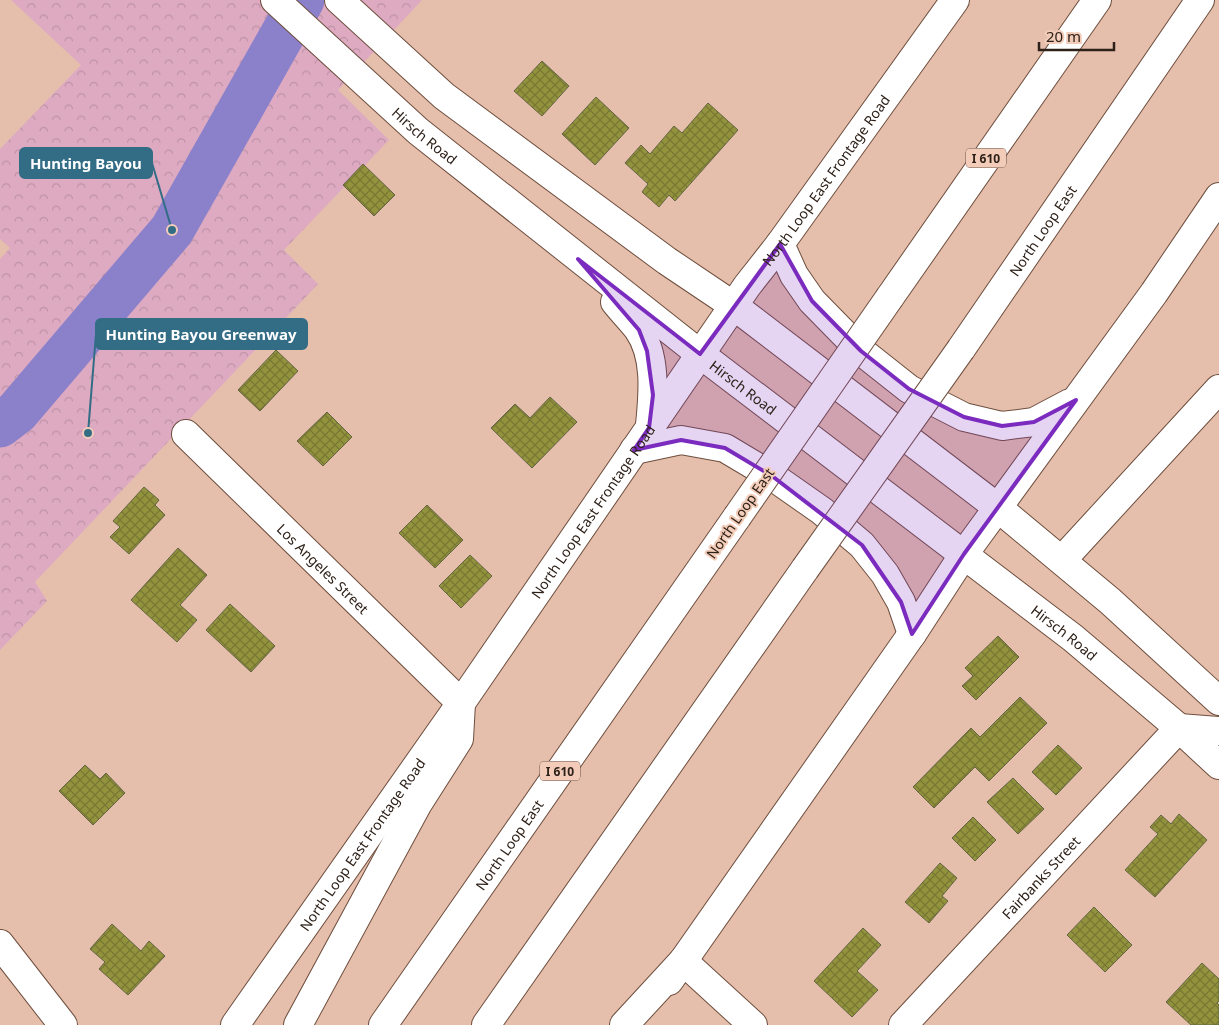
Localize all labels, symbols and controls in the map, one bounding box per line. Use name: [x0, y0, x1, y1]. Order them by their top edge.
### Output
scale bar: [1039, 20, 1114, 52]
text: 20 m: [1046, 26, 1081, 46]
street label: North Loop East Frontage Road: [757, 91, 894, 269]
street label: Hirsch Road: [388, 103, 461, 168]
callout: Hunting Bayou: [20, 148, 152, 178]
road number: I 610: [966, 148, 1006, 168]
text: Hunting Bayou: [30, 153, 142, 173]
street label: North Loop East: [1004, 181, 1080, 279]
callout: Hunting Bayou Greenway: [96, 319, 307, 349]
text: Hunting Bayou Greenway: [106, 324, 297, 344]
street label: Hirsch Road: [706, 355, 781, 419]
street label: North Loop East Frontage Road: [526, 421, 659, 602]
street label: North Loop East: [702, 464, 778, 562]
street label: Los Angeles Street: [273, 519, 373, 617]
street label: Hirsch Road: [1028, 600, 1102, 664]
street label: North Loop East Frontage Road: [295, 754, 429, 934]
road number: I 610: [540, 761, 580, 780]
street label: North Loop East: [471, 795, 547, 894]
street label: Fairbanks Street: [997, 831, 1084, 923]

